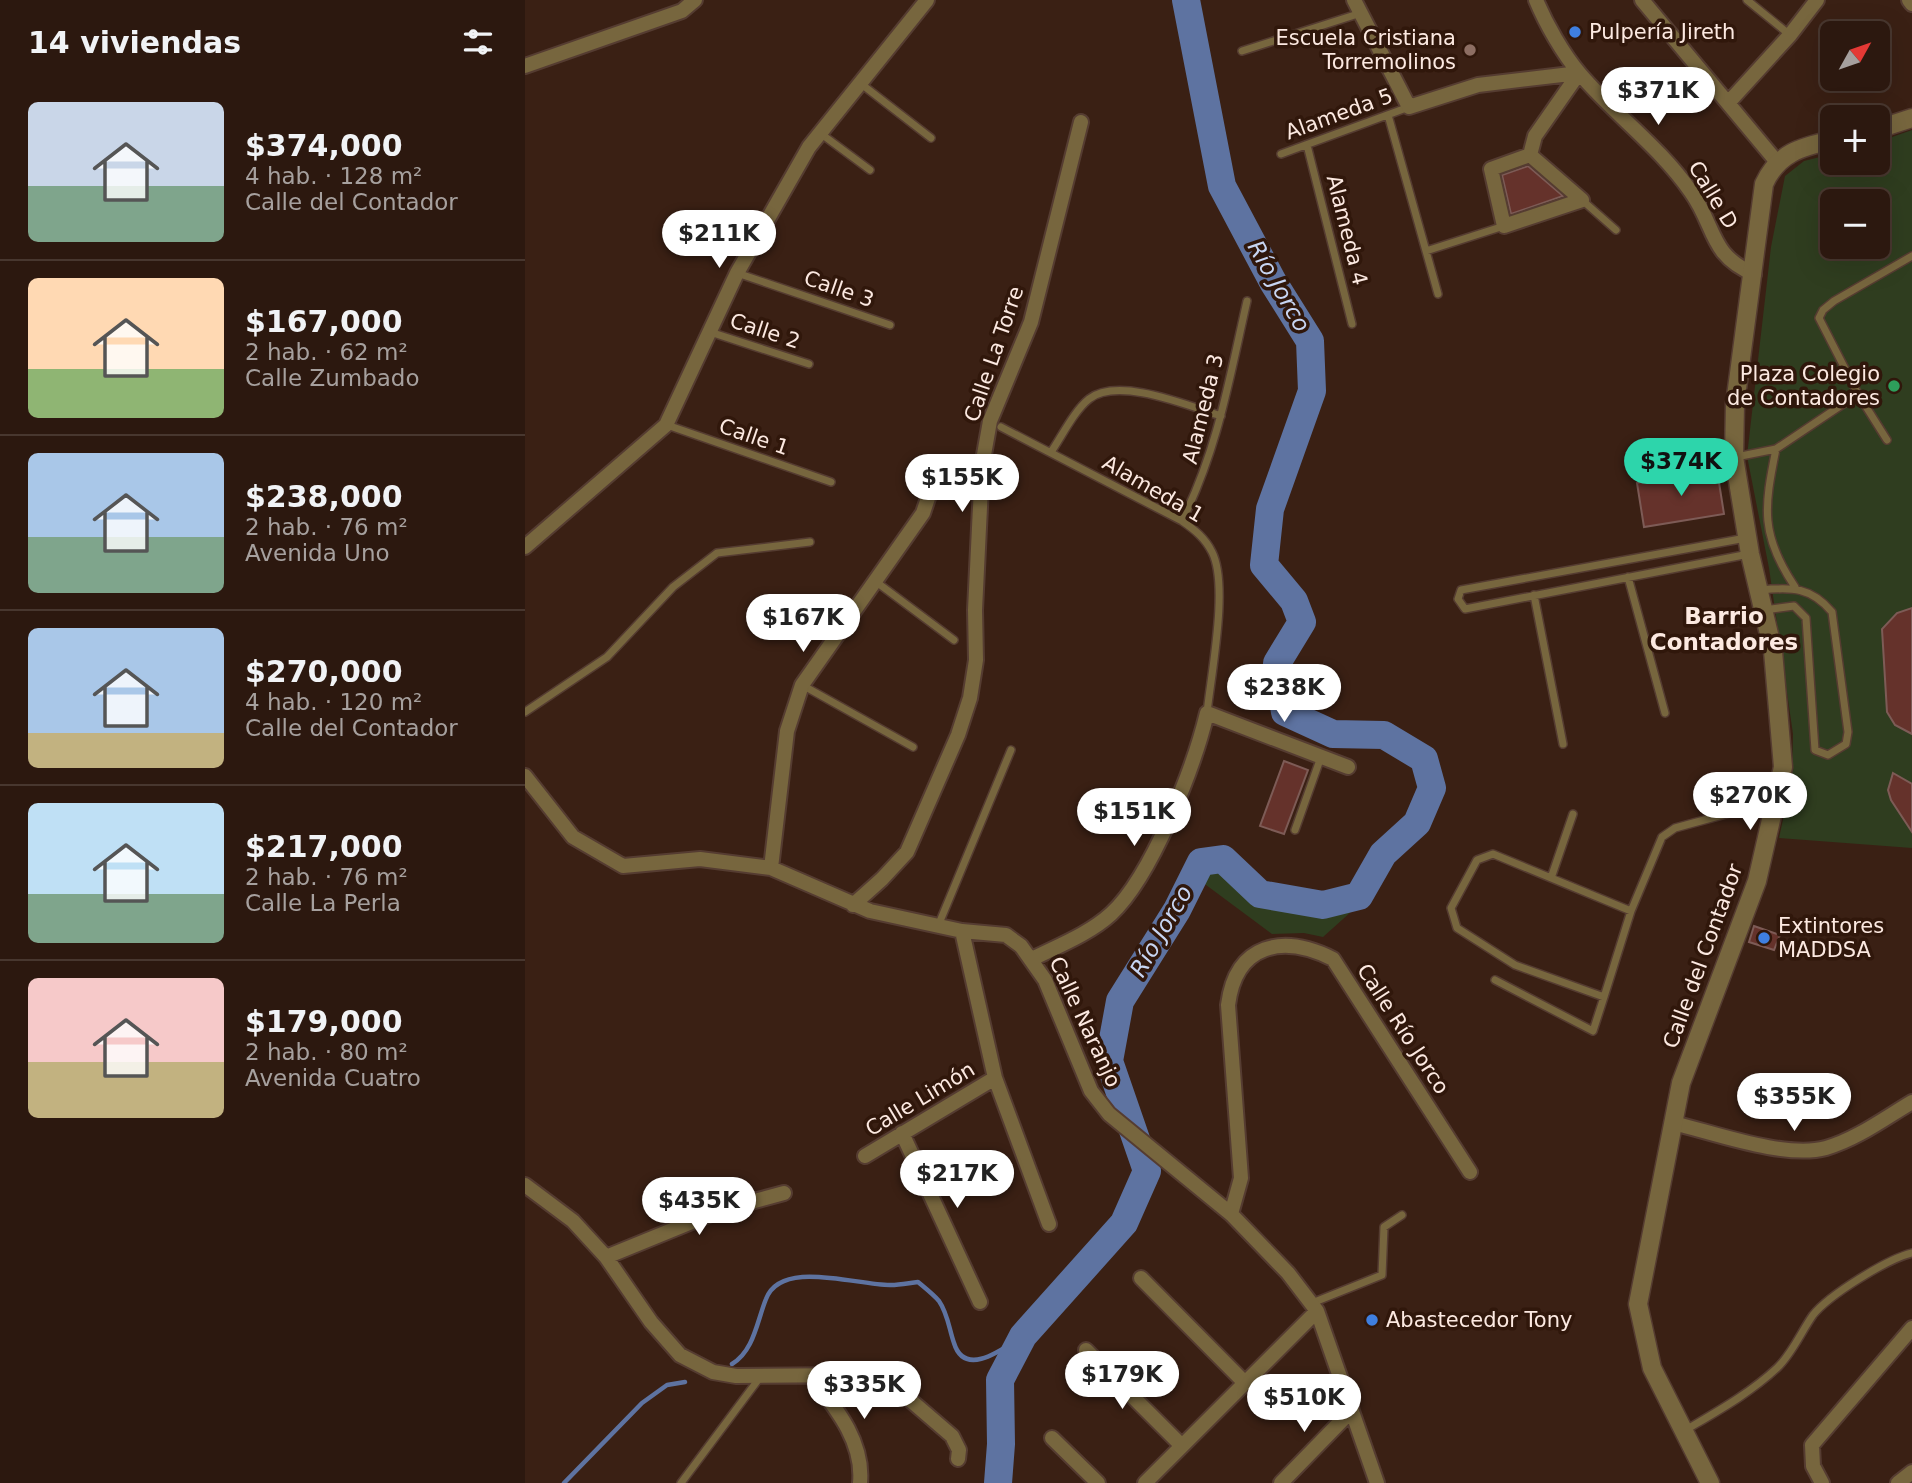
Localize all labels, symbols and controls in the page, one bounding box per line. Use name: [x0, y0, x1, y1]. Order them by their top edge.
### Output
place label: Pulpería Jireth: [1589, 20, 1735, 44]
north arrow: [1820, 21, 1890, 91]
map controls: [1820, 21, 1890, 259]
icon: filters: [459, 23, 497, 61]
marker: Pulpería Jireth: [1567, 24, 1583, 40]
text: 14 viviendas: [28, 25, 241, 60]
place label: Escuela Cristiana Torremolinos: [1275, 26, 1456, 74]
marker: Escuela Cristiana Torremolinos: [1462, 42, 1478, 58]
pin: $371K: [1609, 68, 1707, 127]
text: $371K: [1617, 77, 1699, 103]
street label: Alameda 5: [1282, 83, 1396, 145]
button: +: [1820, 105, 1890, 175]
text: $374,000: [245, 128, 403, 163]
icon: home: [84, 130, 168, 214]
street label: Calle D: [1683, 157, 1743, 233]
text: 4 hab. · 128 m²: [245, 163, 422, 189]
street label: Alameda 4: [1322, 172, 1372, 288]
text: Calle del Contador: [245, 189, 458, 215]
button: −: [1820, 189, 1890, 259]
pin: $211K: [670, 210, 768, 270]
text: $211K: [678, 220, 760, 246]
water label: Río Jorco: [1243, 236, 1315, 336]
street label: Calle 3: [801, 266, 877, 312]
street label: Calle La Torre: [960, 283, 1028, 425]
text: $167,000: [245, 304, 403, 339]
icon: home: [84, 306, 168, 390]
street label: Calle 2: [727, 308, 803, 354]
text: 2 hab. · 62 m²: [245, 339, 408, 365]
street label: Alameda 3: [1178, 351, 1228, 467]
place label: Plaza Colegio de Contadores: [1727, 362, 1880, 410]
text: Calle Zumbado: [245, 365, 420, 391]
marker: Plaza Colegio de Contadores: [1886, 378, 1902, 394]
street label: Calle 1: [716, 414, 792, 460]
pin: $374K: [1632, 438, 1730, 498]
text: $374K: [1640, 448, 1722, 474]
street label: Alameda 1: [1098, 450, 1208, 528]
pin: $155K: [913, 454, 1011, 514]
text: $155K: [921, 464, 1003, 490]
text: $238,000: [245, 479, 403, 514]
icon: home: [84, 481, 168, 565]
text: 2 hab. · 76 m²: [245, 514, 408, 540]
text: Avenida Uno: [245, 540, 390, 566]
pin: $167K: [754, 594, 852, 654]
district label: Barrio Contadores: [1650, 603, 1798, 655]
text: $167K: [762, 604, 844, 630]
text: $270,000: [245, 654, 403, 689]
icon: home: [84, 656, 168, 740]
pin: $238K: [1235, 664, 1333, 724]
text: $238K: [1243, 674, 1325, 700]
text: 4 hab. · 120 m²: [245, 689, 422, 715]
text: Calle del Contador: [245, 715, 458, 741]
pin: $270K: [1701, 772, 1799, 832]
text: $270K: [1709, 782, 1791, 808]
pin: $151K: [1085, 788, 1183, 848]
text: $151K: [1093, 798, 1175, 824]
text: $217,000: [245, 829, 403, 864]
icon: home: [84, 831, 168, 915]
street label: Calle del Contador: [1658, 860, 1748, 1051]
text: 2 hab. · 76 m²: [245, 864, 408, 890]
water label: Río Jorco: [1125, 881, 1197, 981]
text: Calle La Perla: [245, 890, 401, 916]
place label: Extintores MADDSA: [1778, 914, 1884, 962]
marker: Extintores MADDSA: [1756, 930, 1772, 946]
street label: Calle Naranjo: [1044, 953, 1126, 1091]
street label: Calle Río Jorco: [1352, 959, 1454, 1099]
text: $179,000: [245, 1004, 403, 1039]
icon: home: [84, 1006, 168, 1090]
text: 2 hab. · 80 m²: [245, 1039, 408, 1065]
street label: Calle Limón: [861, 1057, 979, 1141]
text: Avenida Cuatro: [245, 1065, 421, 1091]
pin: $355K: [1745, 1074, 1843, 1133]
text: $355K: [1753, 1083, 1835, 1109]
pin: $217K: [908, 1150, 1006, 1210]
text: $217K: [916, 1160, 998, 1186]
pin: $435K: [650, 1178, 748, 1237]
text: $435K: [658, 1187, 740, 1213]
place label: Abastecedor Tony: [1386, 1308, 1572, 1332]
marker: Abastecedor Tony: [1364, 1312, 1380, 1328]
pin: $179K: [1073, 1352, 1171, 1411]
text: $179K: [1081, 1361, 1163, 1387]
pin: $335K: [815, 1362, 913, 1421]
text: $335K: [823, 1371, 905, 1397]
pin: $510K: [1255, 1374, 1353, 1434]
text: $510K: [1263, 1384, 1345, 1410]

